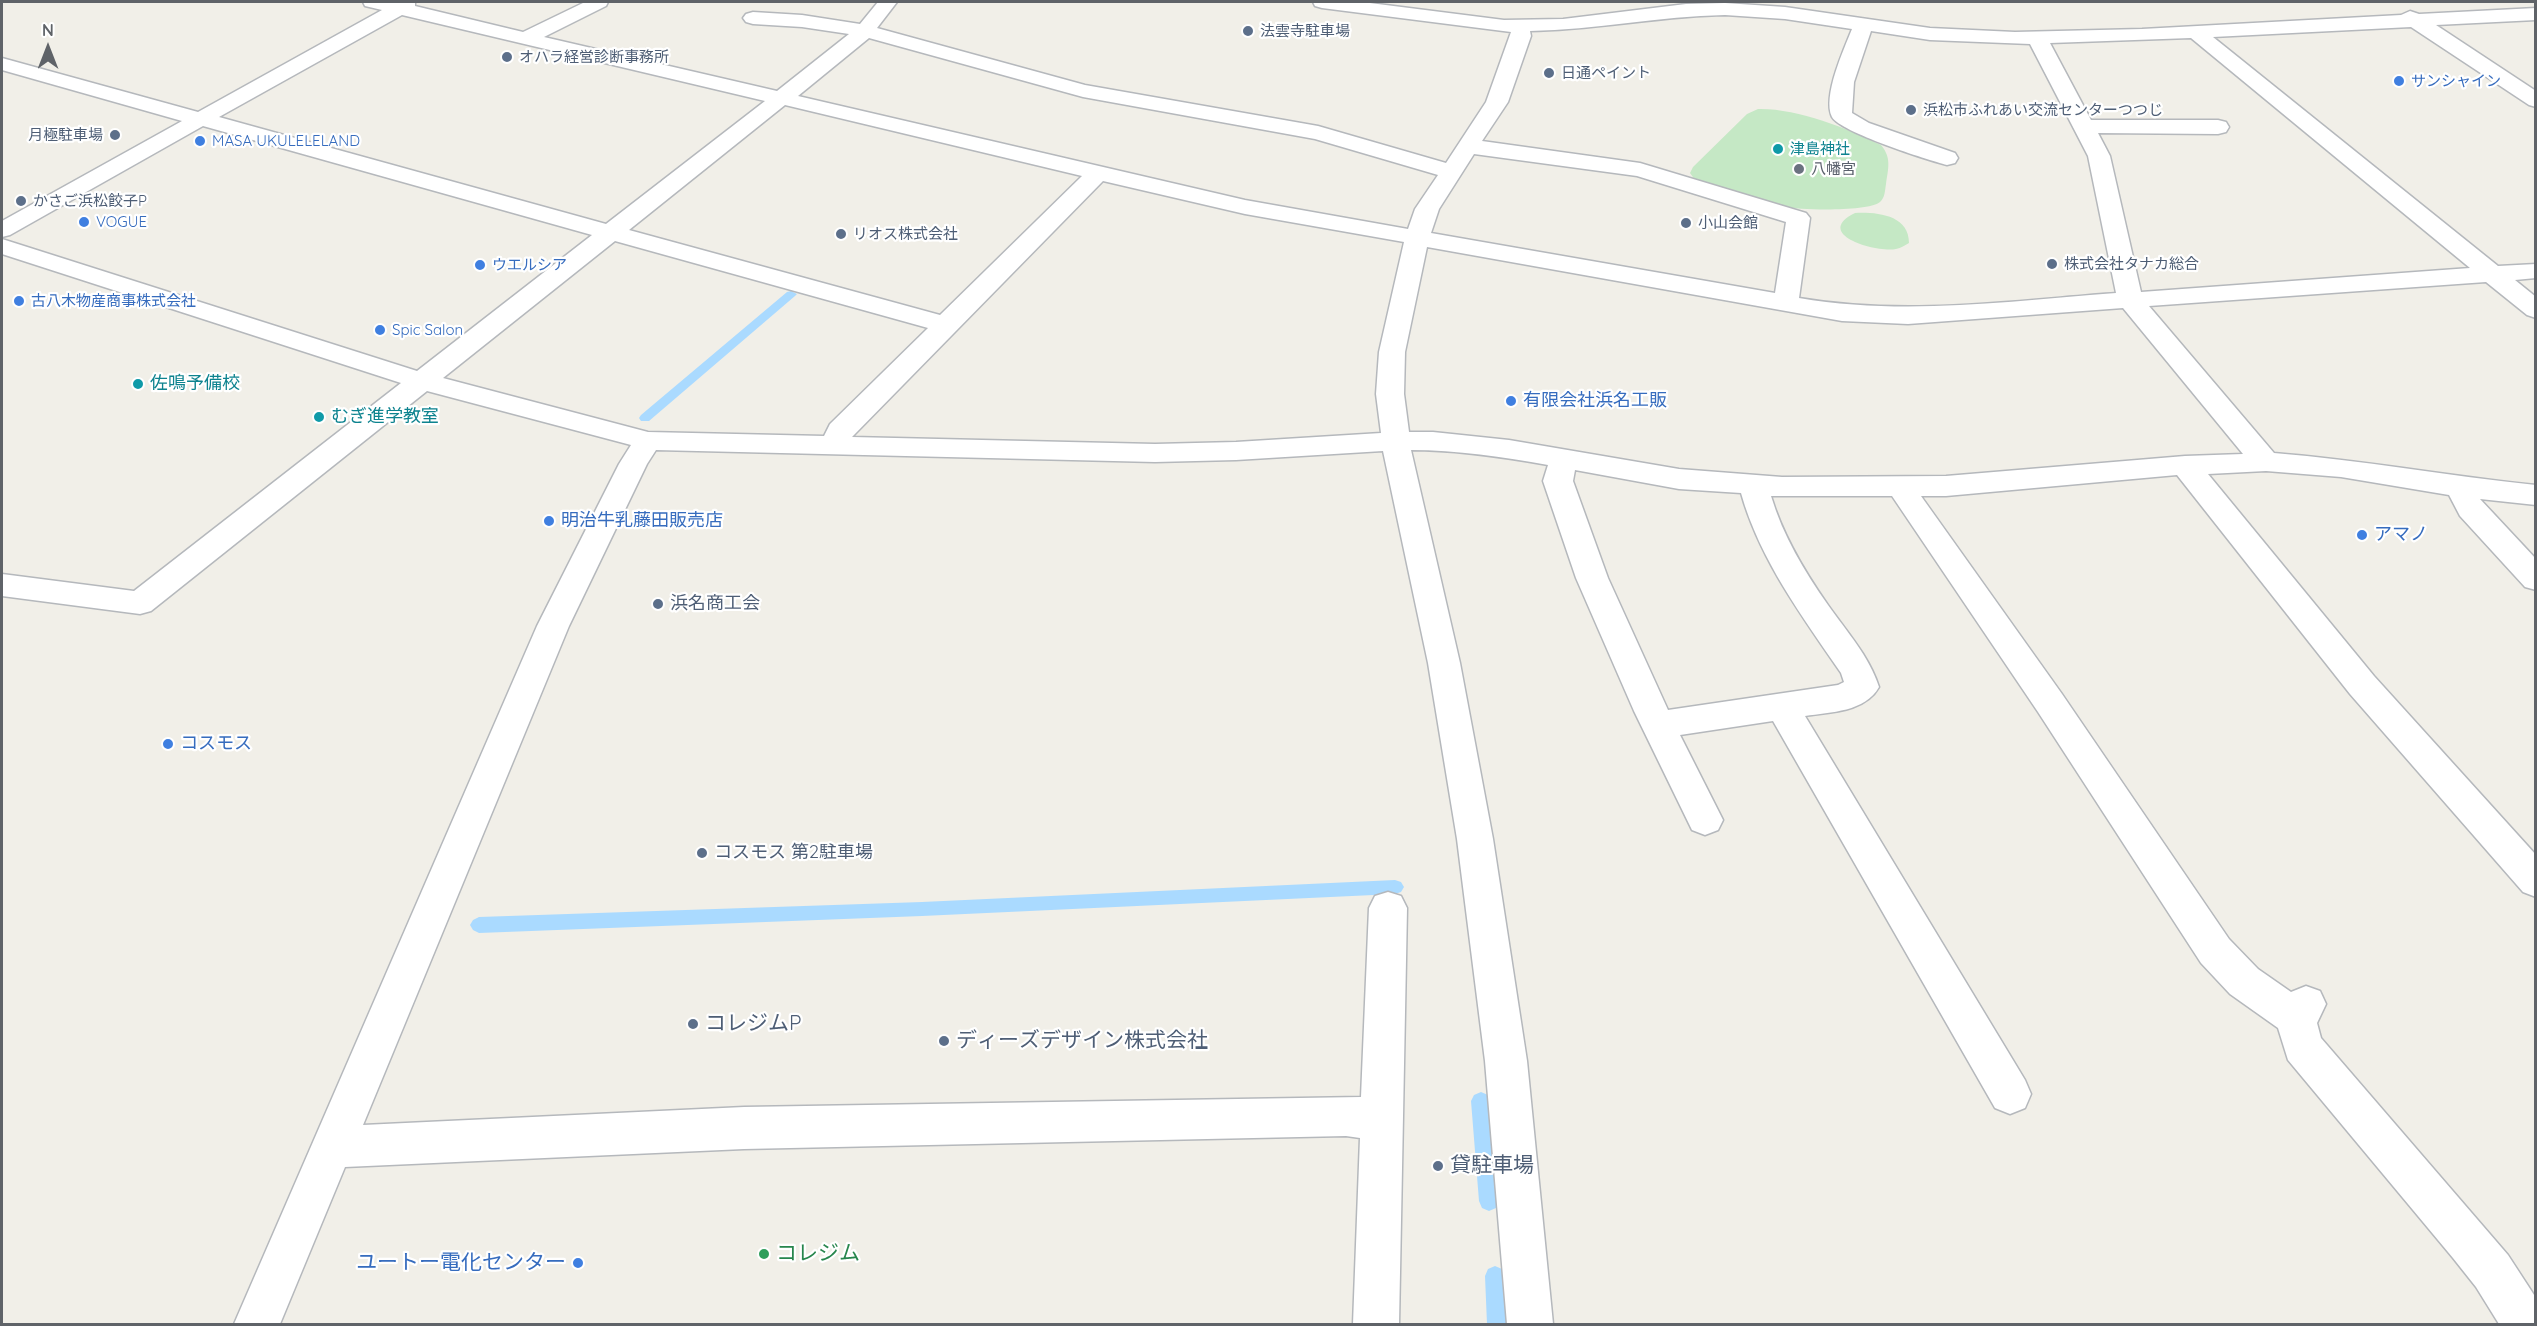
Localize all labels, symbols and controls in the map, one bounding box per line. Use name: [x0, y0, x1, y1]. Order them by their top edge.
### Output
north arrow: [18, 18, 78, 78]
text: N: [42, 20, 54, 40]
place label: 法雲寺駐車場: [1260, 22, 1350, 40]
marker: 法雲寺駐車場: [1241, 24, 1255, 38]
place label: オハラ経営診断事務所: [519, 48, 669, 66]
marker: オハラ経営診断事務所: [500, 50, 514, 64]
place label: 日通ペイント: [1561, 64, 1651, 82]
marker: 日通ペイント: [1542, 66, 1556, 80]
place label: サンシャイン: [2411, 72, 2501, 90]
marker: サンシャイン: [2392, 74, 2406, 88]
place label: 浜松市ふれあい交流センターつつじ: [1923, 101, 2163, 119]
marker: 浜松市ふれあい交流センターつつじ: [1904, 103, 1918, 117]
place label: 月極駐車場: [28, 126, 103, 144]
marker: 月極駐車場: [108, 128, 122, 142]
place label: MASA UKULELELAND: [212, 132, 360, 150]
marker: MASA UKULELELAND: [193, 134, 207, 148]
place label: 津島神社: [1790, 140, 1850, 158]
marker: 津島神社: [1771, 142, 1785, 156]
place label: 八幡宮: [1811, 160, 1856, 178]
marker: 八幡宮: [1792, 162, 1806, 176]
place label: かさご浜松餃子P: [33, 192, 147, 210]
marker: かさご浜松餃子P: [14, 194, 28, 208]
place label: VOGUE: [96, 213, 147, 231]
place label: 小山会館: [1698, 214, 1758, 232]
marker: VOGUE: [77, 215, 91, 229]
marker: 小山会館: [1679, 216, 1693, 230]
place label: リオス株式会社: [853, 225, 958, 243]
marker: リオス株式会社: [834, 227, 848, 241]
place label: 株式会社タナカ総合: [2064, 255, 2199, 273]
place label: ウエルシア: [492, 256, 567, 274]
marker: 株式会社タナカ総合: [2045, 257, 2059, 271]
marker: ウエルシア: [473, 258, 487, 272]
place label: 古八木物産商事株式会社: [31, 292, 196, 310]
marker: 古八木物産商事株式会社: [12, 294, 26, 308]
place label: Spic Salon: [392, 321, 463, 339]
marker: Spic Salon: [373, 323, 387, 337]
place label: 佐鳴予備校: [150, 373, 240, 395]
marker: 佐鳴予備校: [131, 377, 145, 391]
place label: 有限会社浜名工販: [1523, 390, 1667, 412]
marker: 有限会社浜名工販: [1504, 394, 1518, 408]
place label: むぎ進学教室: [331, 406, 439, 428]
marker: むぎ進学教室: [312, 410, 326, 424]
place label: 明治牛乳藤田販売店: [561, 510, 723, 532]
marker: 明治牛乳藤田販売店: [542, 514, 556, 528]
place label: アマノ: [2374, 524, 2428, 546]
marker: アマノ: [2355, 528, 2369, 542]
place label: 浜名商工会: [670, 593, 760, 615]
marker: 浜名商工会: [651, 597, 665, 611]
place label: コスモス: [180, 733, 252, 755]
marker: コスモス: [161, 737, 175, 751]
place label: コスモス 第2駐車場: [714, 842, 873, 864]
marker: コスモス 第2駐車場: [695, 846, 709, 860]
place label: コレジムP: [705, 1011, 802, 1037]
marker: コレジムP: [686, 1017, 700, 1031]
place label: ディーズデザイン株式会社: [956, 1028, 1208, 1054]
marker: ディーズデザイン株式会社: [937, 1034, 951, 1048]
place label: 貸駐車場: [1450, 1153, 1534, 1179]
marker: 貸駐車場: [1431, 1159, 1445, 1173]
place label: コレジム: [776, 1241, 860, 1267]
marker: コレジム: [757, 1247, 771, 1261]
place label: ユートー電化センター: [356, 1250, 566, 1276]
marker: ユートー電化センター: [571, 1256, 585, 1270]

